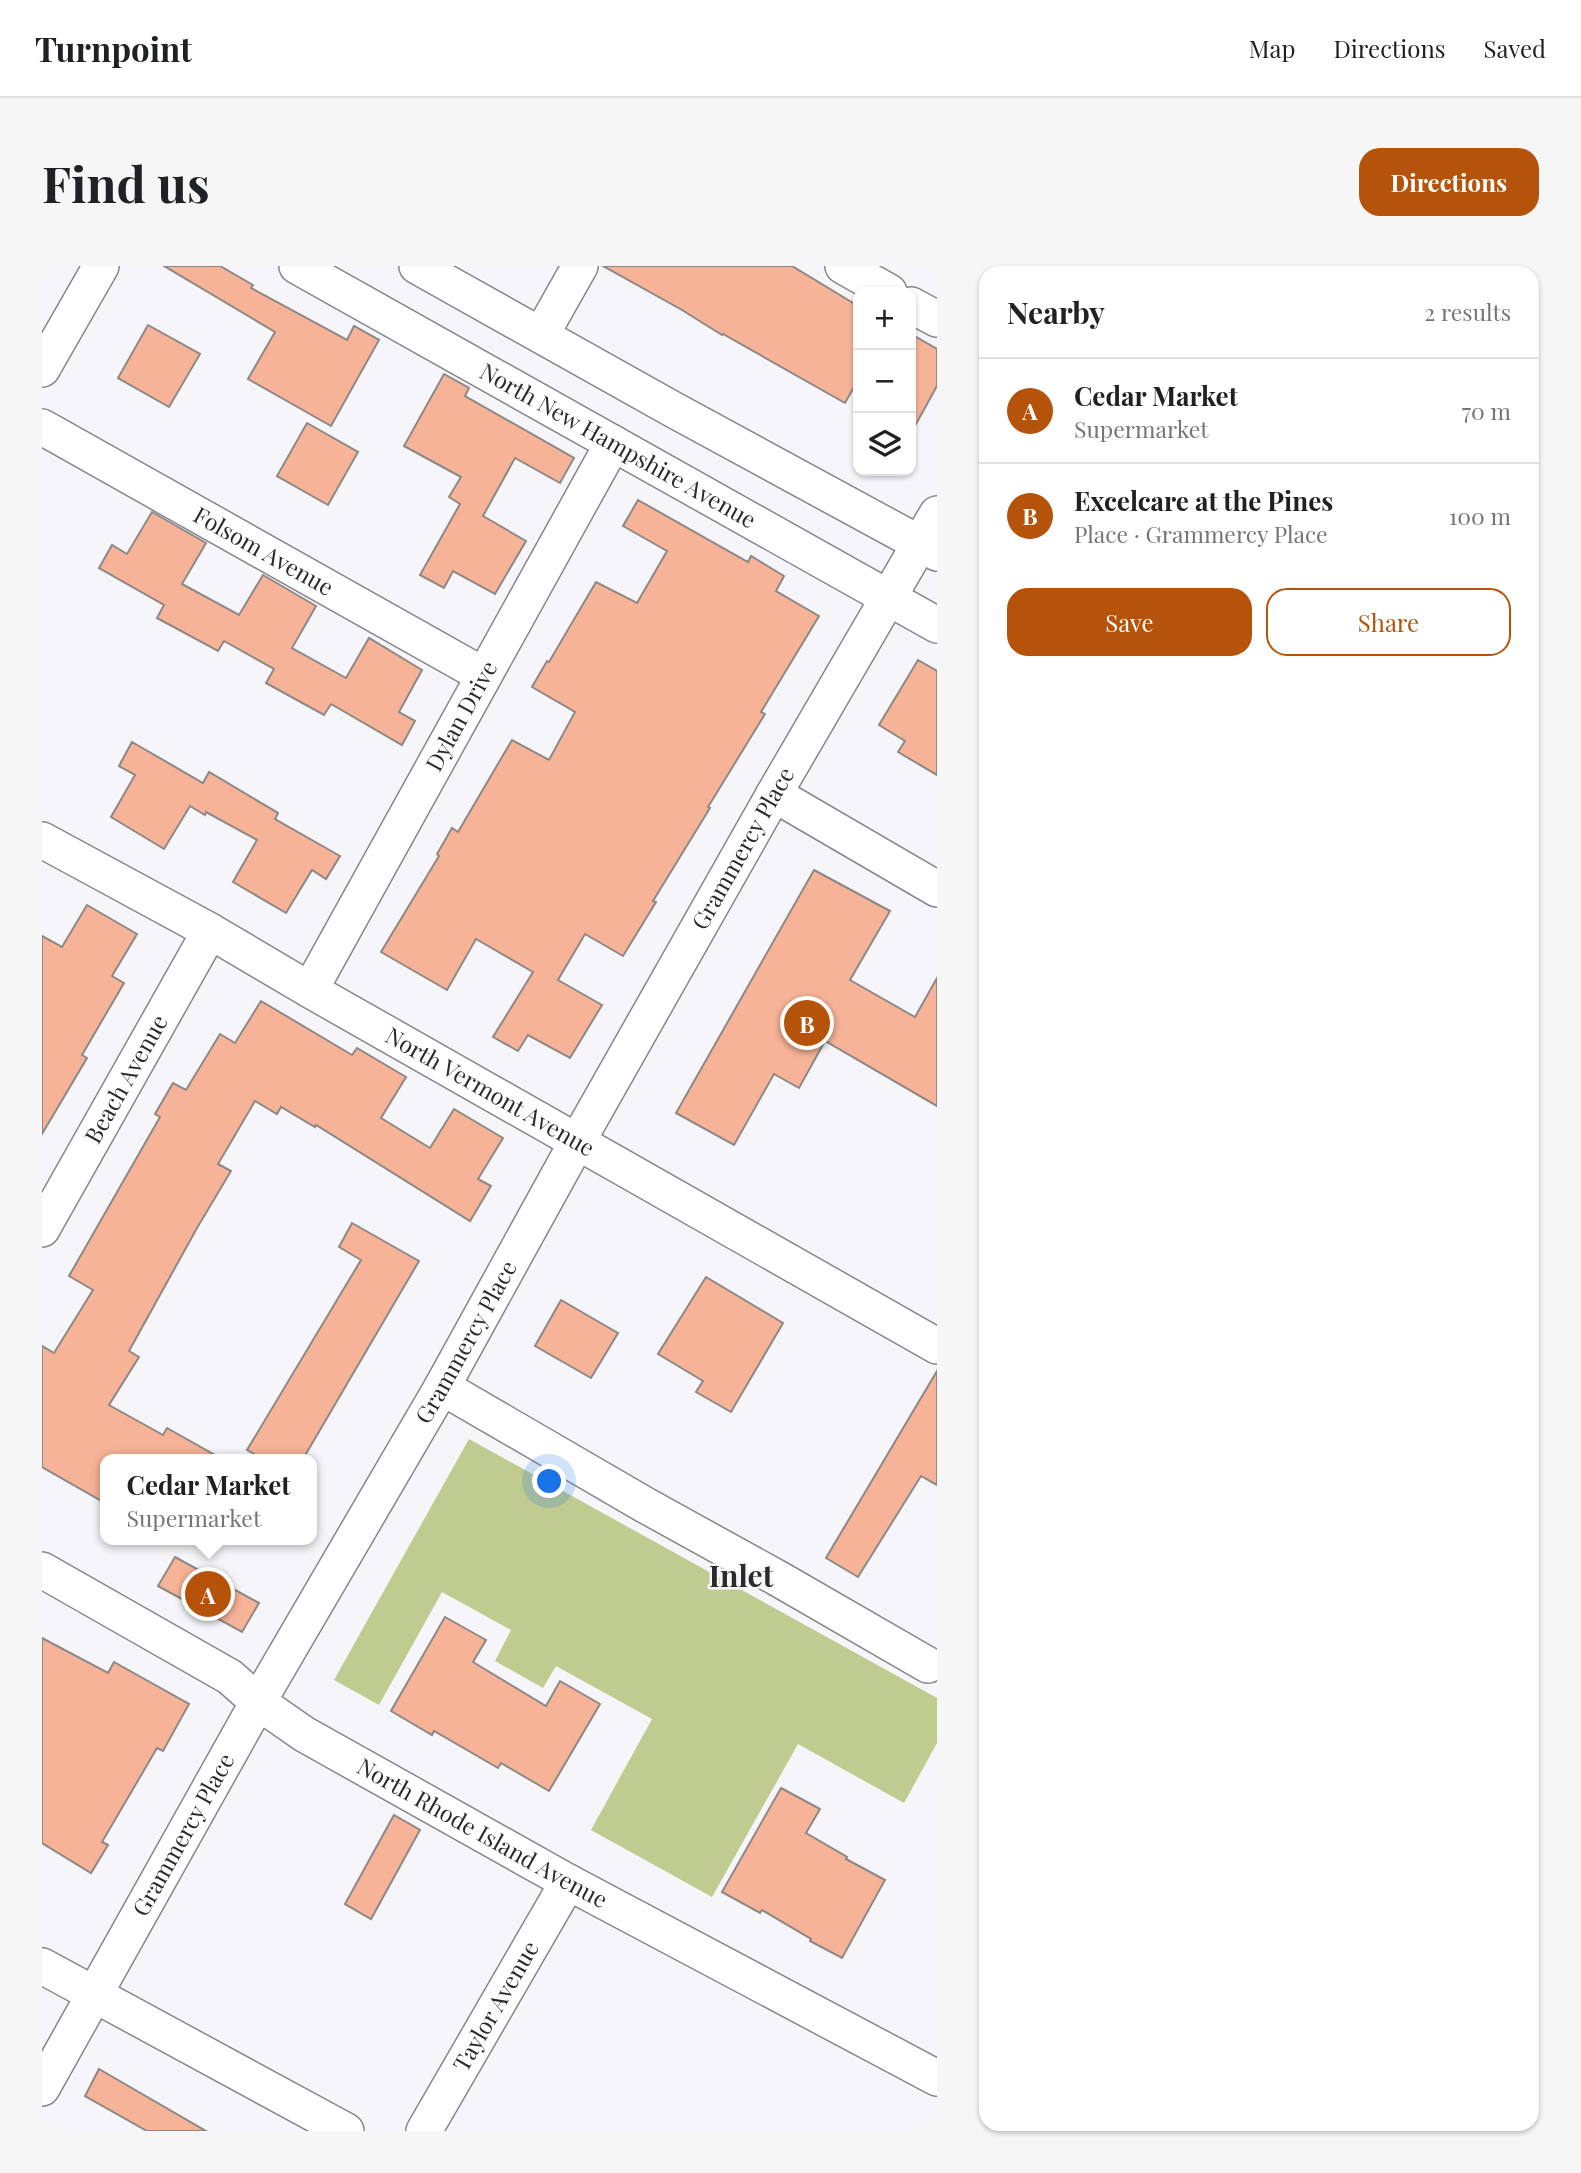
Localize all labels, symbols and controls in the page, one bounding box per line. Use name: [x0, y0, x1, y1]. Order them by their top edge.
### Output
text: Turnpoint: [35, 26, 192, 70]
text: Map: [1249, 32, 1295, 64]
text: Directions: [1333, 32, 1446, 64]
text: Saved: [1484, 32, 1546, 64]
button: Directions: [1359, 148, 1539, 216]
text: Find us: [42, 150, 210, 215]
map controls: [853, 287, 916, 476]
button: +: [853, 287, 916, 350]
text: Nearby: [1007, 292, 1105, 332]
text: 2 results: [1424, 296, 1511, 327]
button: −: [853, 350, 916, 413]
street label: North New Hampshire Avenue: [475, 355, 762, 535]
text: Cedar Market: [1074, 378, 1238, 413]
text: A: [1022, 395, 1038, 426]
text: 70 m: [1462, 395, 1511, 426]
button: layers: [853, 413, 916, 476]
text: Supermarket: [1074, 413, 1208, 444]
text: Excelcare at the Pines: [1074, 483, 1333, 518]
street label: Folsom Avenue: [189, 499, 340, 602]
text: B: [1022, 500, 1038, 531]
text: 100 m: [1449, 500, 1511, 531]
text: Place · Grammercy Place: [1074, 518, 1328, 549]
button: Save: [1007, 588, 1252, 656]
button: Share: [1266, 588, 1511, 656]
street label: Dylan Drive: [417, 655, 503, 776]
street label: Grammercy Place: [683, 761, 800, 935]
pin: B: [784, 997, 830, 1049]
street label: Beach Avenue: [77, 1009, 174, 1148]
street label: North Vermont Avenue: [380, 1019, 601, 1163]
street label: Grammercy Place: [407, 1254, 523, 1429]
popup: [100, 1454, 317, 1545]
your location: [532, 1464, 566, 1498]
text: Cedar Market: [127, 1467, 290, 1502]
text: Supermarket: [127, 1502, 261, 1533]
district label: Inlet: [709, 1555, 774, 1595]
pin: A: [185, 1568, 231, 1620]
street label: Grammercy Place: [124, 1747, 240, 1921]
street label: North Rhode Island Avenue: [352, 1750, 613, 1914]
street label: Taylor Avenue: [445, 1935, 545, 2077]

